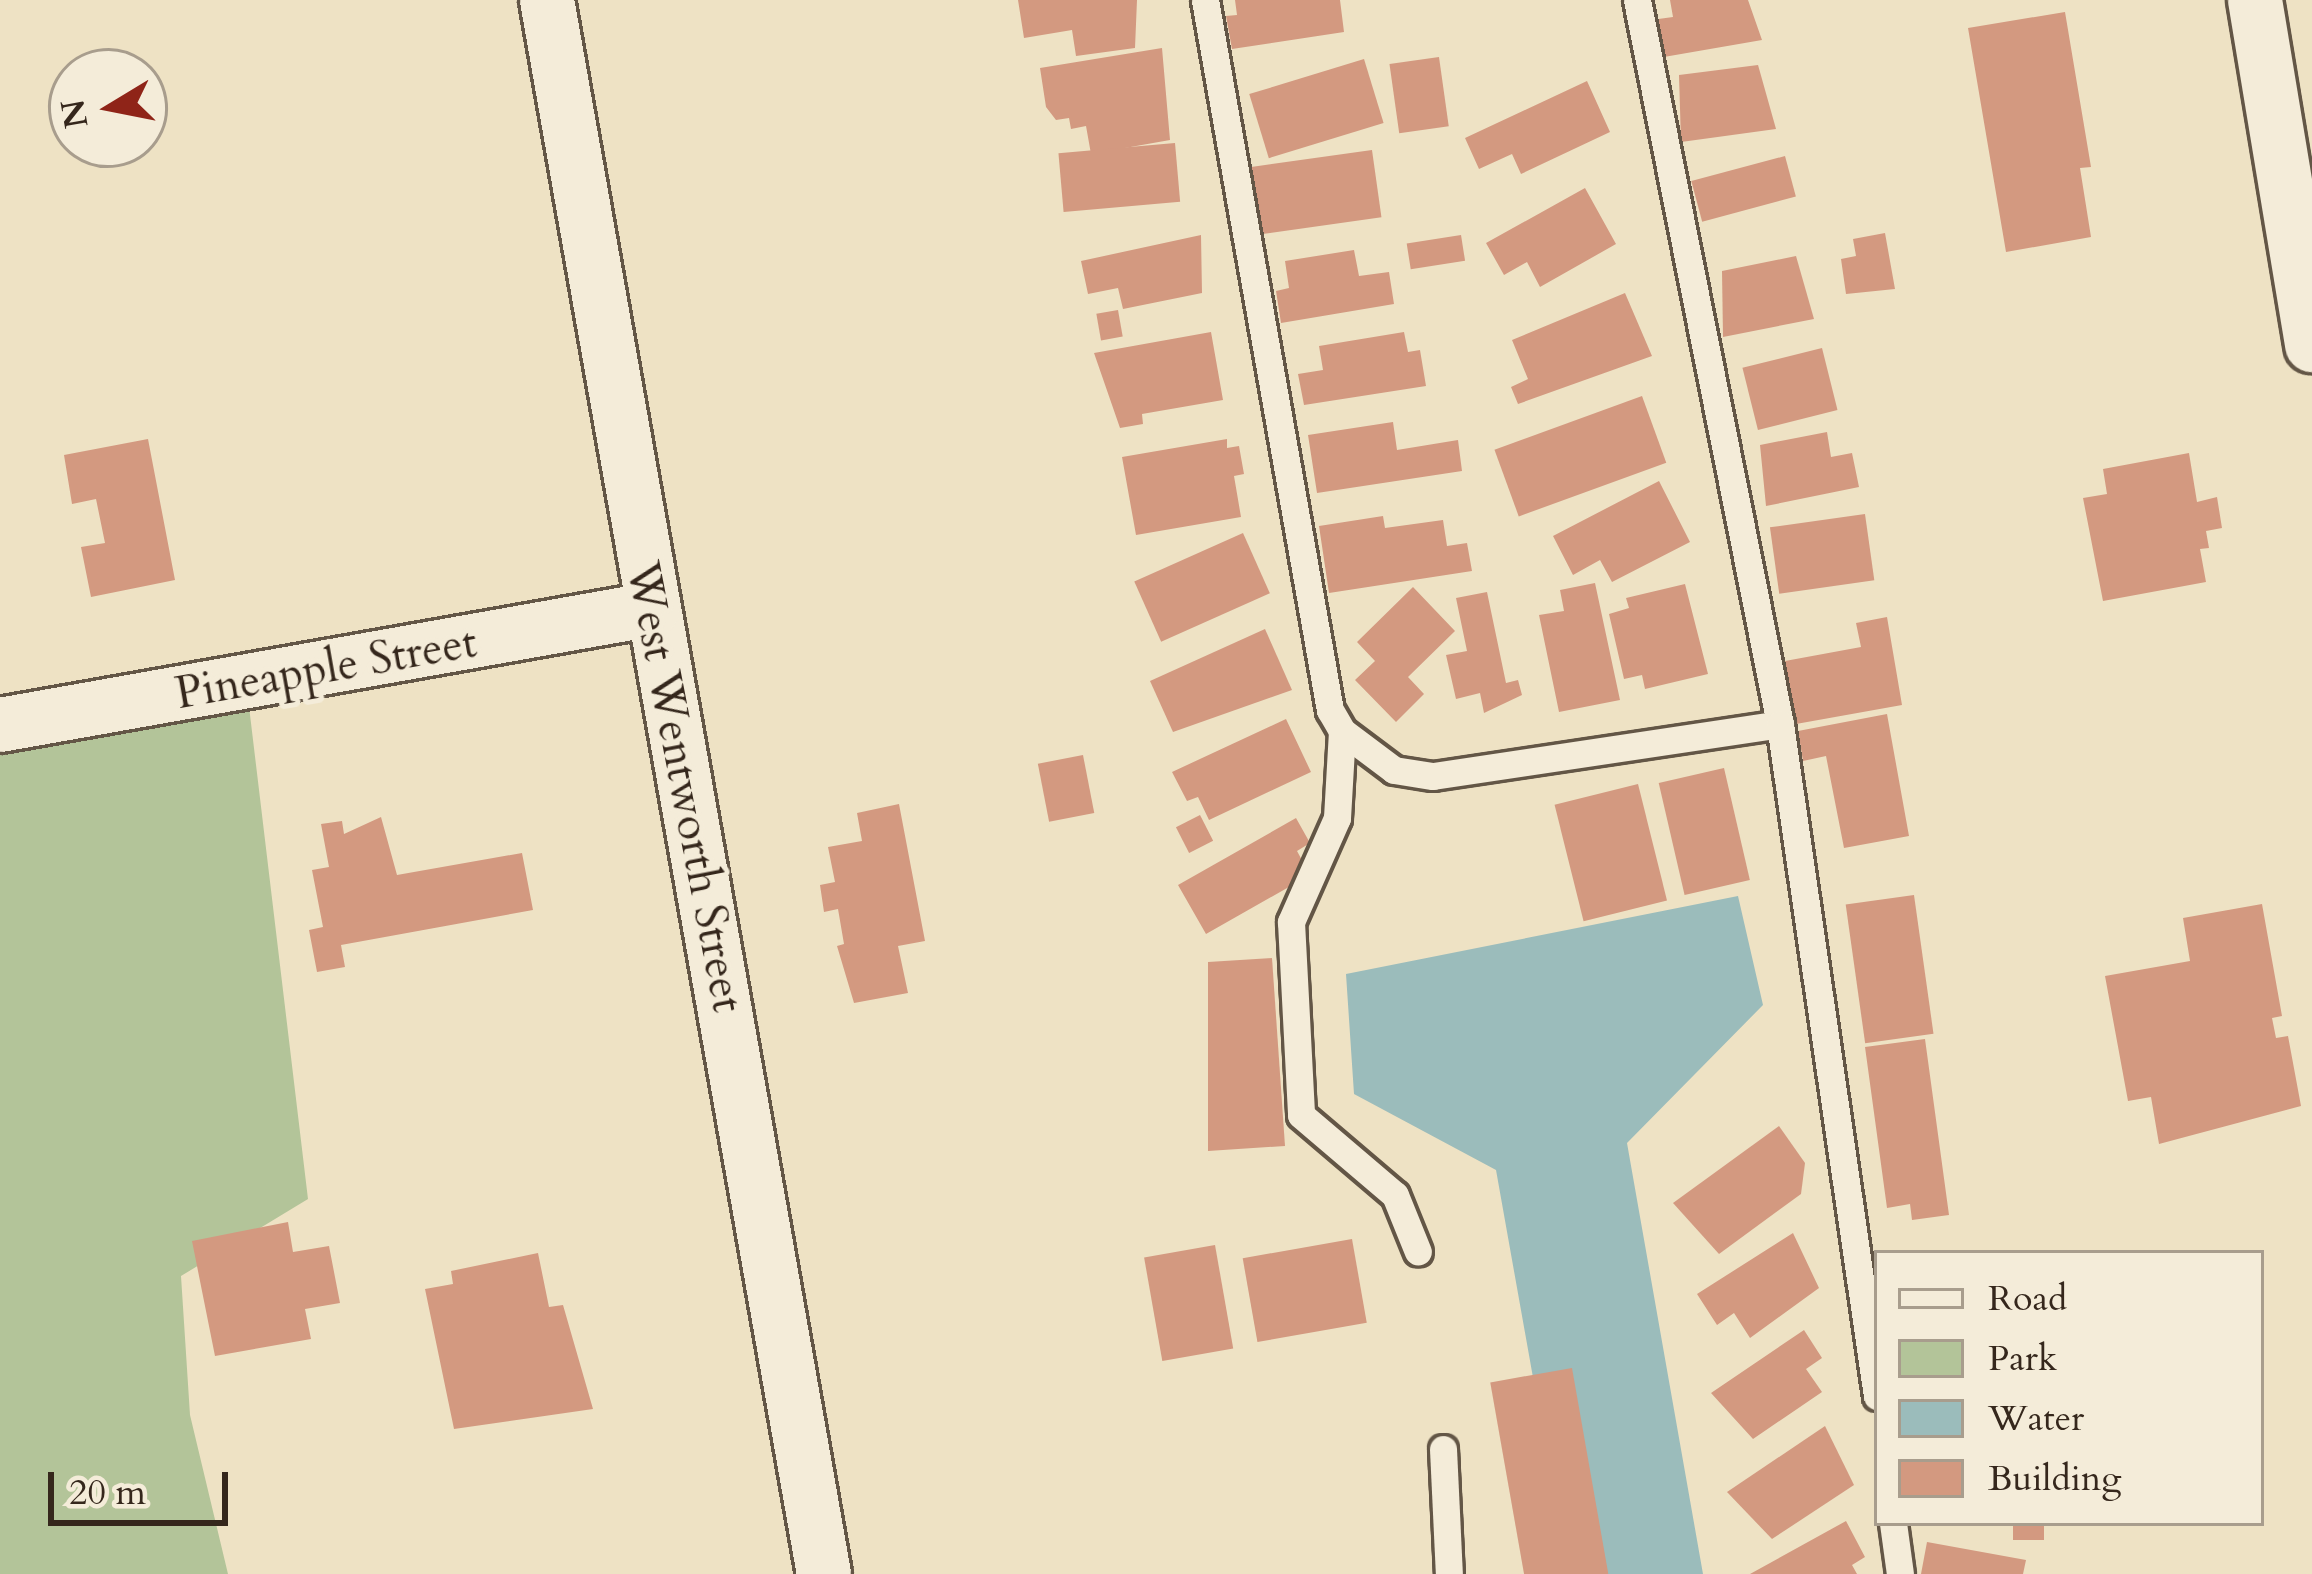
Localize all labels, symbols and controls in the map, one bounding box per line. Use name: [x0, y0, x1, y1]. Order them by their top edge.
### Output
north arrow: [48, 48, 168, 168]
text: N: [50, 96, 100, 132]
street label: West Wentworth Street: [615, 557, 755, 1017]
street label: Pineapple Street: [171, 615, 481, 721]
legend: [1874, 1250, 2264, 1526]
text: Road: [1988, 1274, 2067, 1323]
text: Park: [1988, 1334, 2057, 1383]
text: Water: [1988, 1394, 2084, 1443]
scale bar: [54, 1448, 234, 1522]
text: Building: [1988, 1454, 2121, 1503]
text: 20 m: [69, 1468, 146, 1517]

